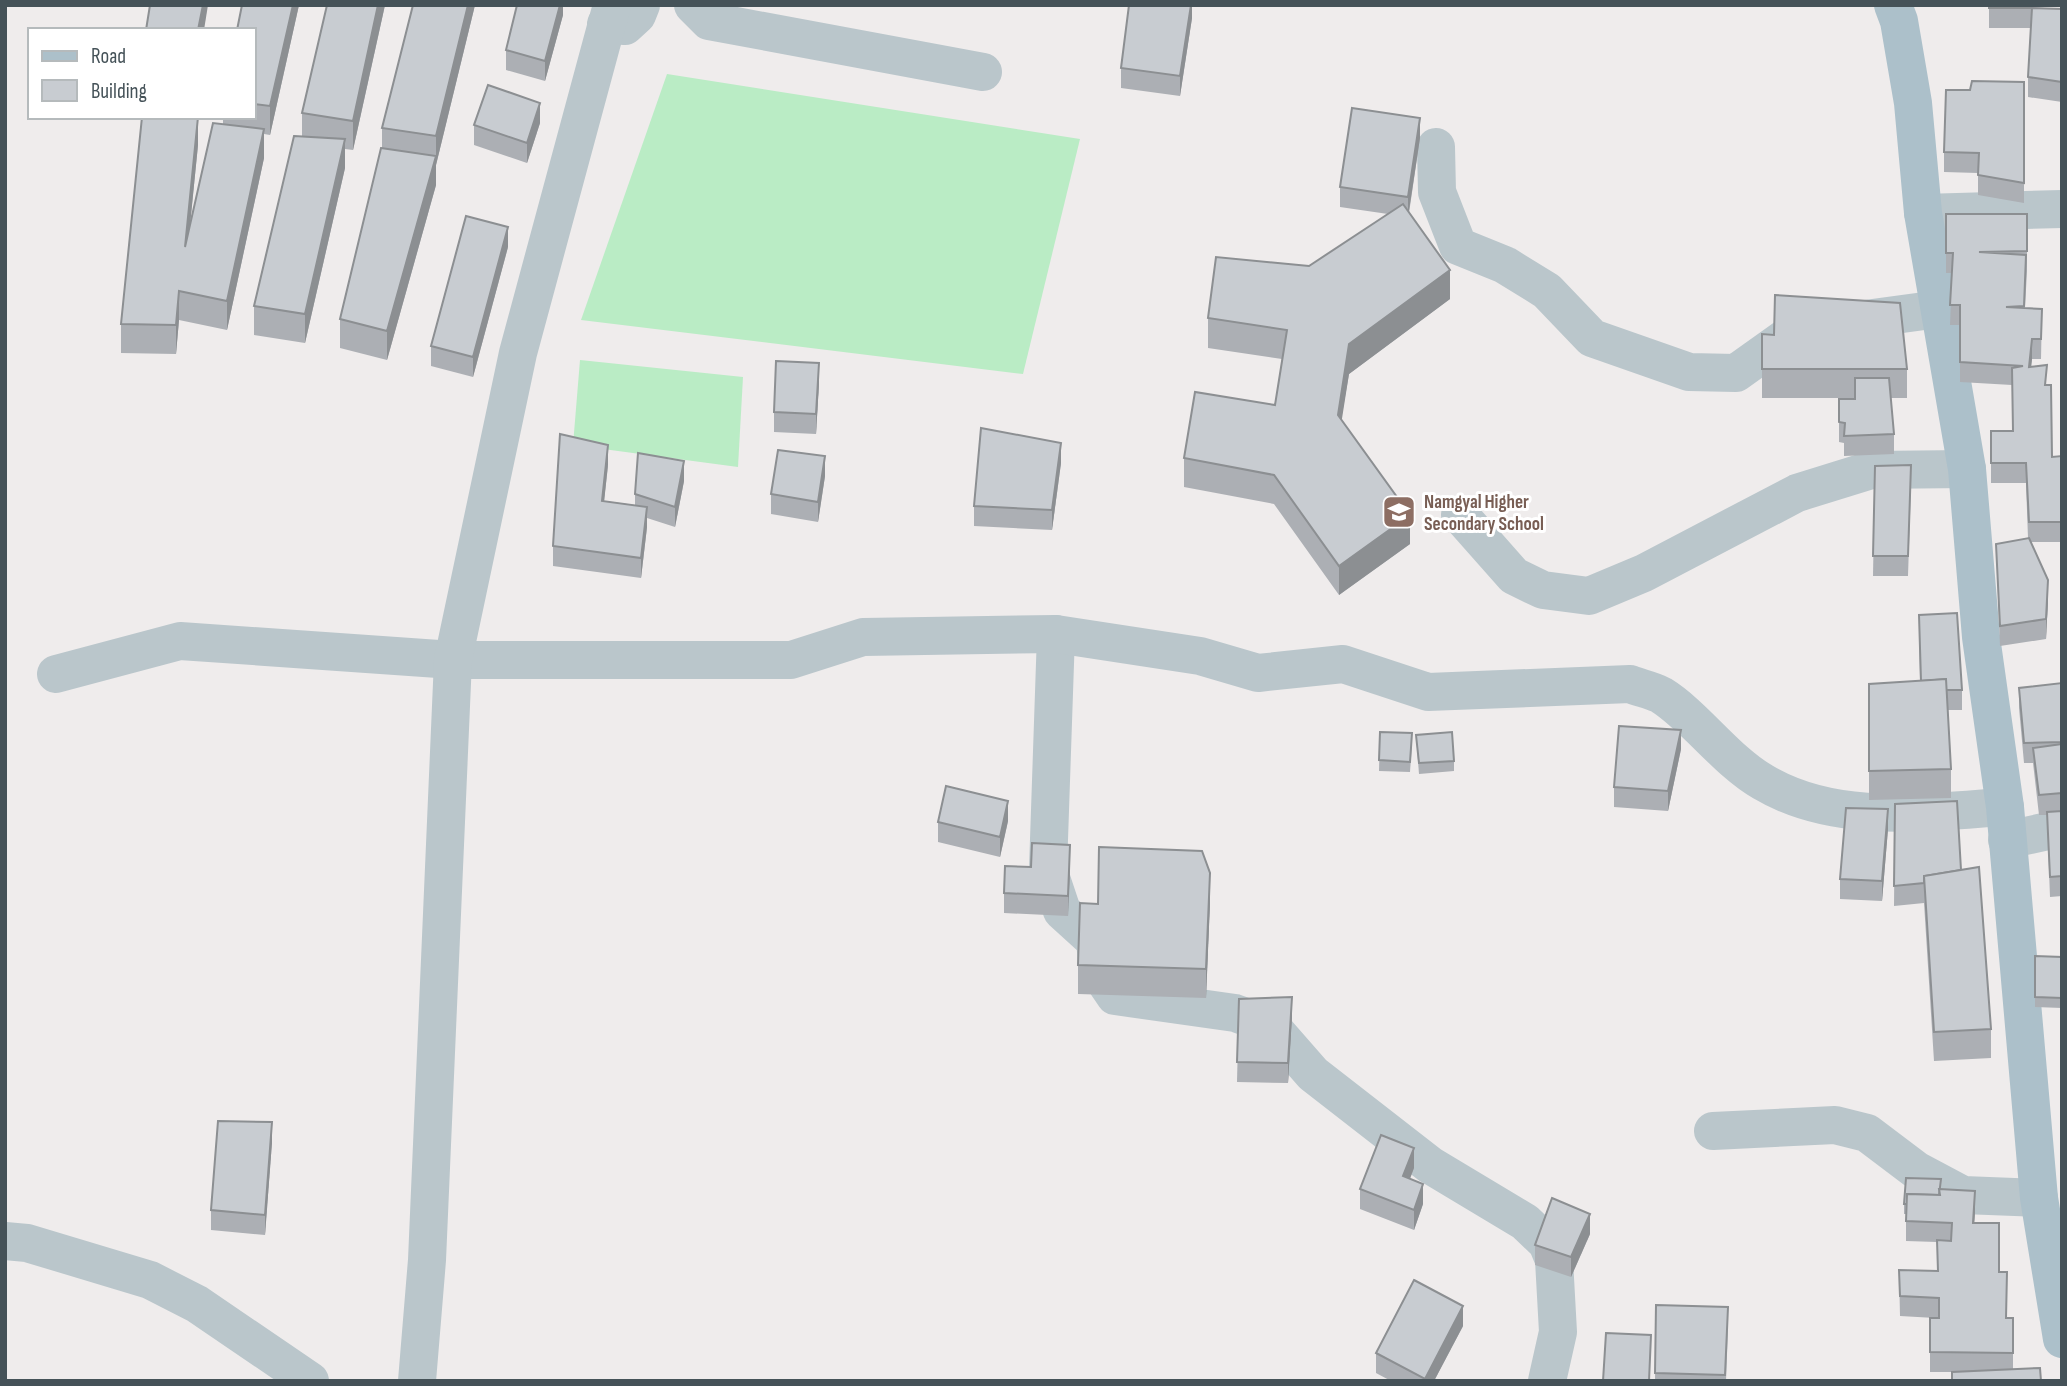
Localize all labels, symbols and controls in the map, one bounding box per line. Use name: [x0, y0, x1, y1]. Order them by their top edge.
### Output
legend: [28, 28, 256, 119]
text: Road: [91, 44, 126, 69]
text: Building: [91, 79, 147, 104]
place label: Namgyal Higher Secondary School: [1424, 491, 1544, 536]
school or university icon: Namgyal Higher Secondary School: [1380, 493, 1418, 531]

